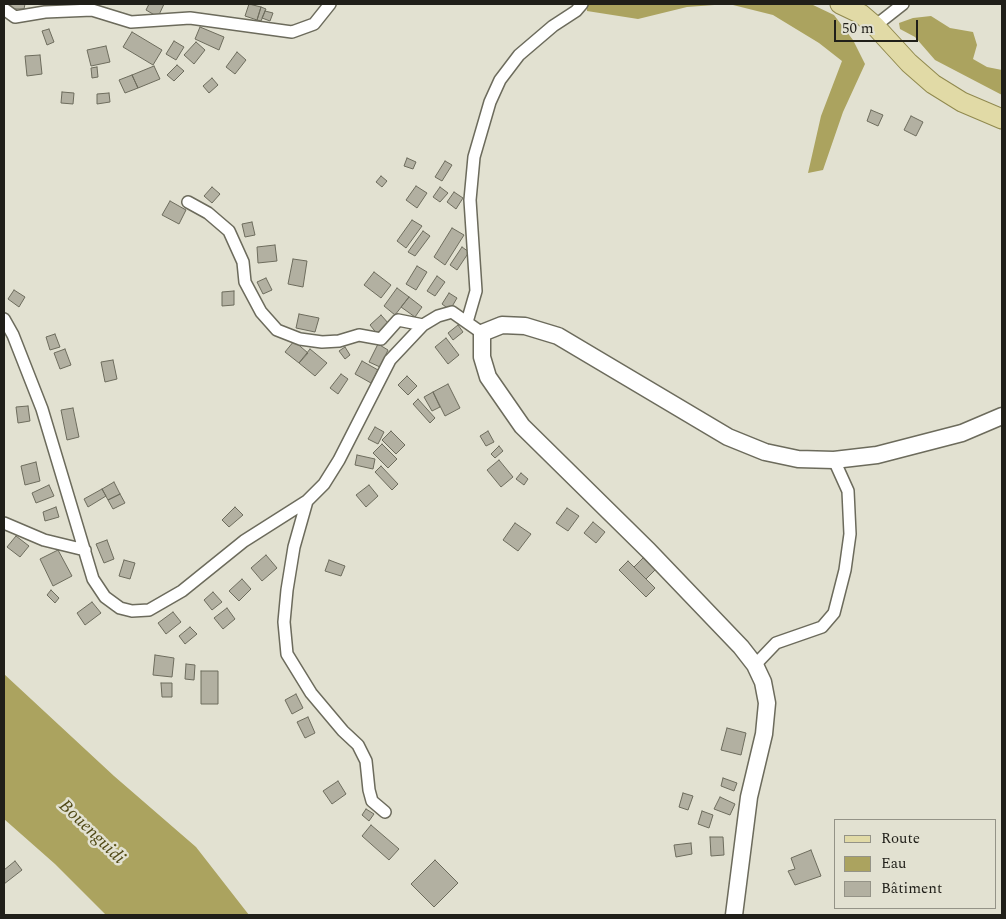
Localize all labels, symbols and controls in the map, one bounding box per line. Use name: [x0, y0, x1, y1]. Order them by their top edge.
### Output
scale bar: [836, 10, 920, 42]
text: 50 m: [842, 17, 874, 40]
water label: Bouenguidi: [53, 796, 129, 870]
legend: [834, 819, 996, 909]
text: Route: [881, 827, 920, 850]
text: Eau: [881, 852, 907, 875]
text: Bâtiment: [881, 877, 942, 900]

